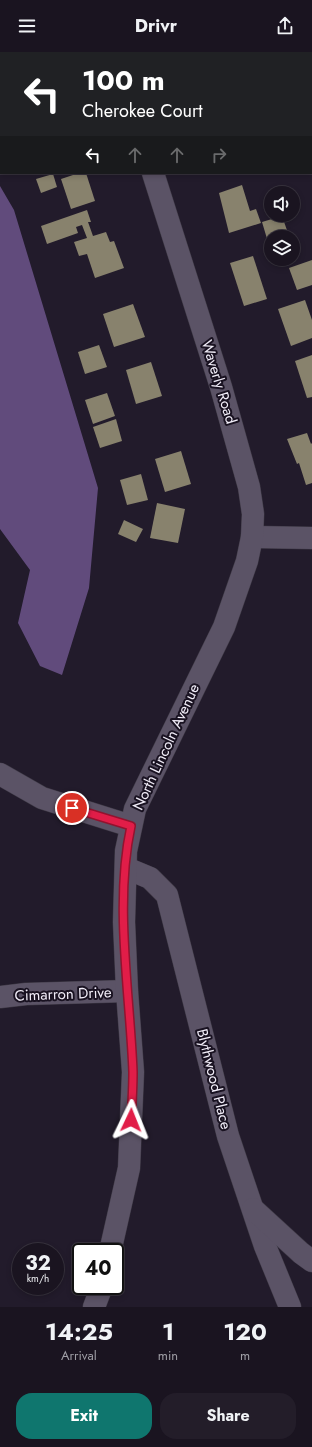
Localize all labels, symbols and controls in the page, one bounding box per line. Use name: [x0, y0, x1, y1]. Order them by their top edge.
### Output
text: Drivr: [135, 13, 177, 39]
icon: menu: [16, 15, 38, 37]
icon: share: [274, 15, 296, 37]
text: 100 m: [82, 60, 165, 101]
icon: left: [16, 68, 68, 120]
text: Cherokee Court: [82, 98, 202, 124]
icon: left: [82, 144, 104, 166]
icon: ahead: [124, 144, 146, 166]
icon: ahead: [166, 144, 188, 166]
icon: right: [208, 144, 230, 166]
map controls: [264, 186, 300, 266]
button: sound: [264, 186, 300, 222]
button: layers: [264, 230, 300, 266]
street label: Waverly Road: [196, 337, 242, 427]
street label: North Lincoln Avenue: [127, 680, 205, 814]
pin: [55, 791, 89, 825]
icon: arrive: [61, 797, 83, 819]
street label: Cimarron Drive: [14, 981, 112, 1007]
street label: Blythwood Place: [191, 1026, 237, 1132]
position arrow: [110, 1099, 152, 1141]
speed limit sign: 40: [72, 1243, 124, 1295]
text: 32: [25, 1249, 51, 1278]
text: km/h: [27, 1271, 49, 1286]
text: 14:25: [45, 1314, 113, 1349]
text: 1: [162, 1314, 174, 1349]
text: 120: [223, 1314, 267, 1349]
text: Arrival: [61, 1346, 97, 1365]
text: min: [158, 1346, 178, 1365]
text: m: [240, 1346, 250, 1365]
button: Exit: [16, 1393, 152, 1439]
button: Share: [160, 1393, 296, 1439]

